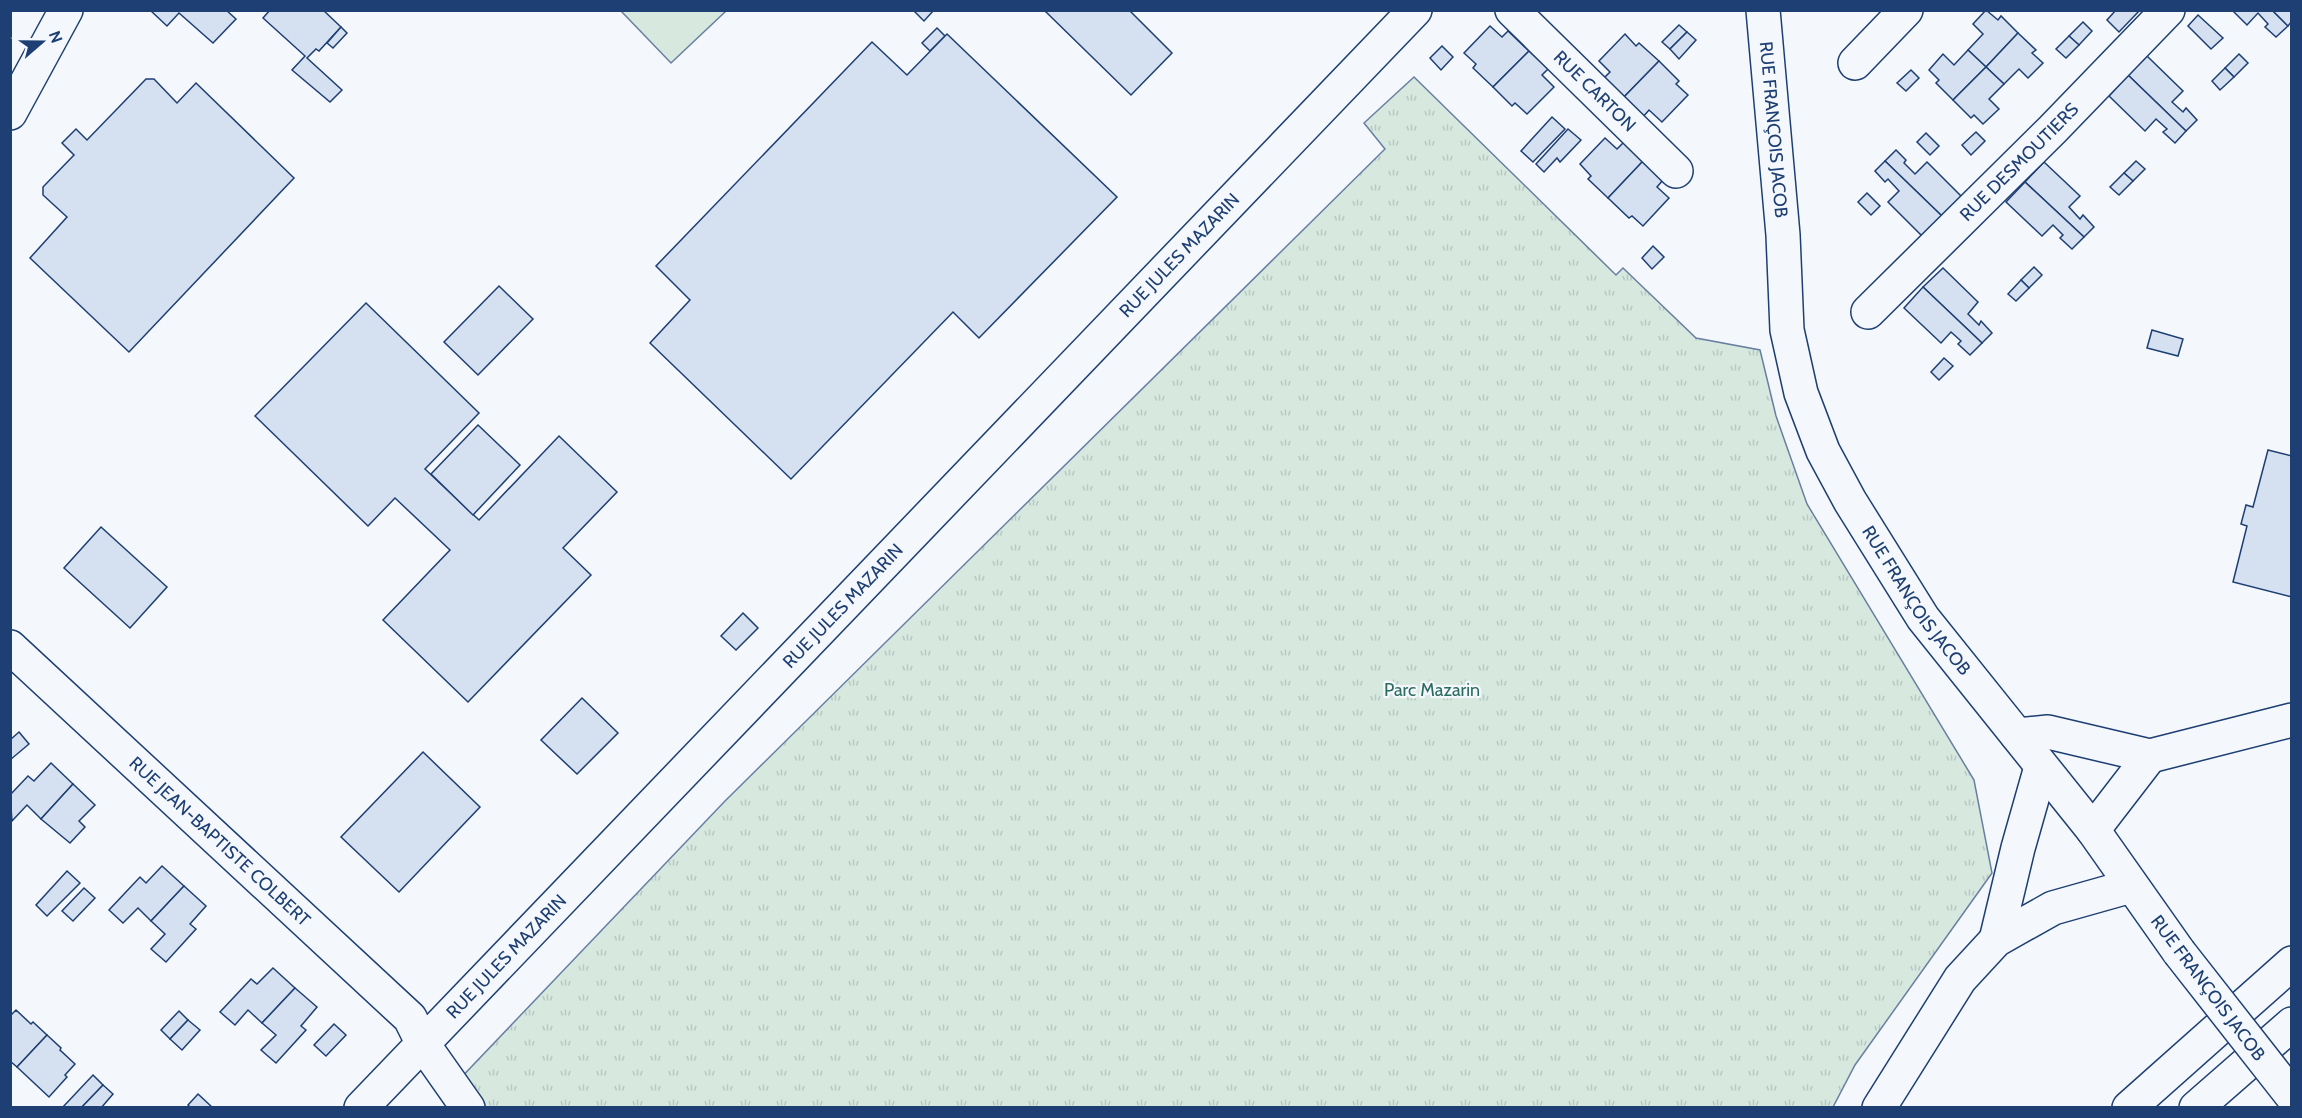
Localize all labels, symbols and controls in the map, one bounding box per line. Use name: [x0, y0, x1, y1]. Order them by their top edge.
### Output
north arrow: [12, 12, 72, 72]
text: N: [45, 28, 66, 46]
street label: RUE FRANÇOIS JACOB: [1755, 40, 1792, 219]
street label: RUE CARTON: [1549, 46, 1640, 136]
street label: RUE DESMOUTIERS: [1955, 98, 2083, 226]
street label: RUE JULES MAZARIN: [1115, 189, 1244, 322]
street label: RUE FRANÇOIS JACOB: [1857, 522, 1976, 680]
street label: RUE JULES MAZARIN: [778, 539, 908, 673]
park label: Parc Mazarin: [1384, 679, 1480, 701]
street label: RUE JEAN-BAPTISTE COLBERT: [125, 752, 315, 931]
street label: RUE JULES MAZARIN: [442, 890, 571, 1023]
street label: RUE FRANÇOIS JACOB: [2146, 911, 2270, 1065]

